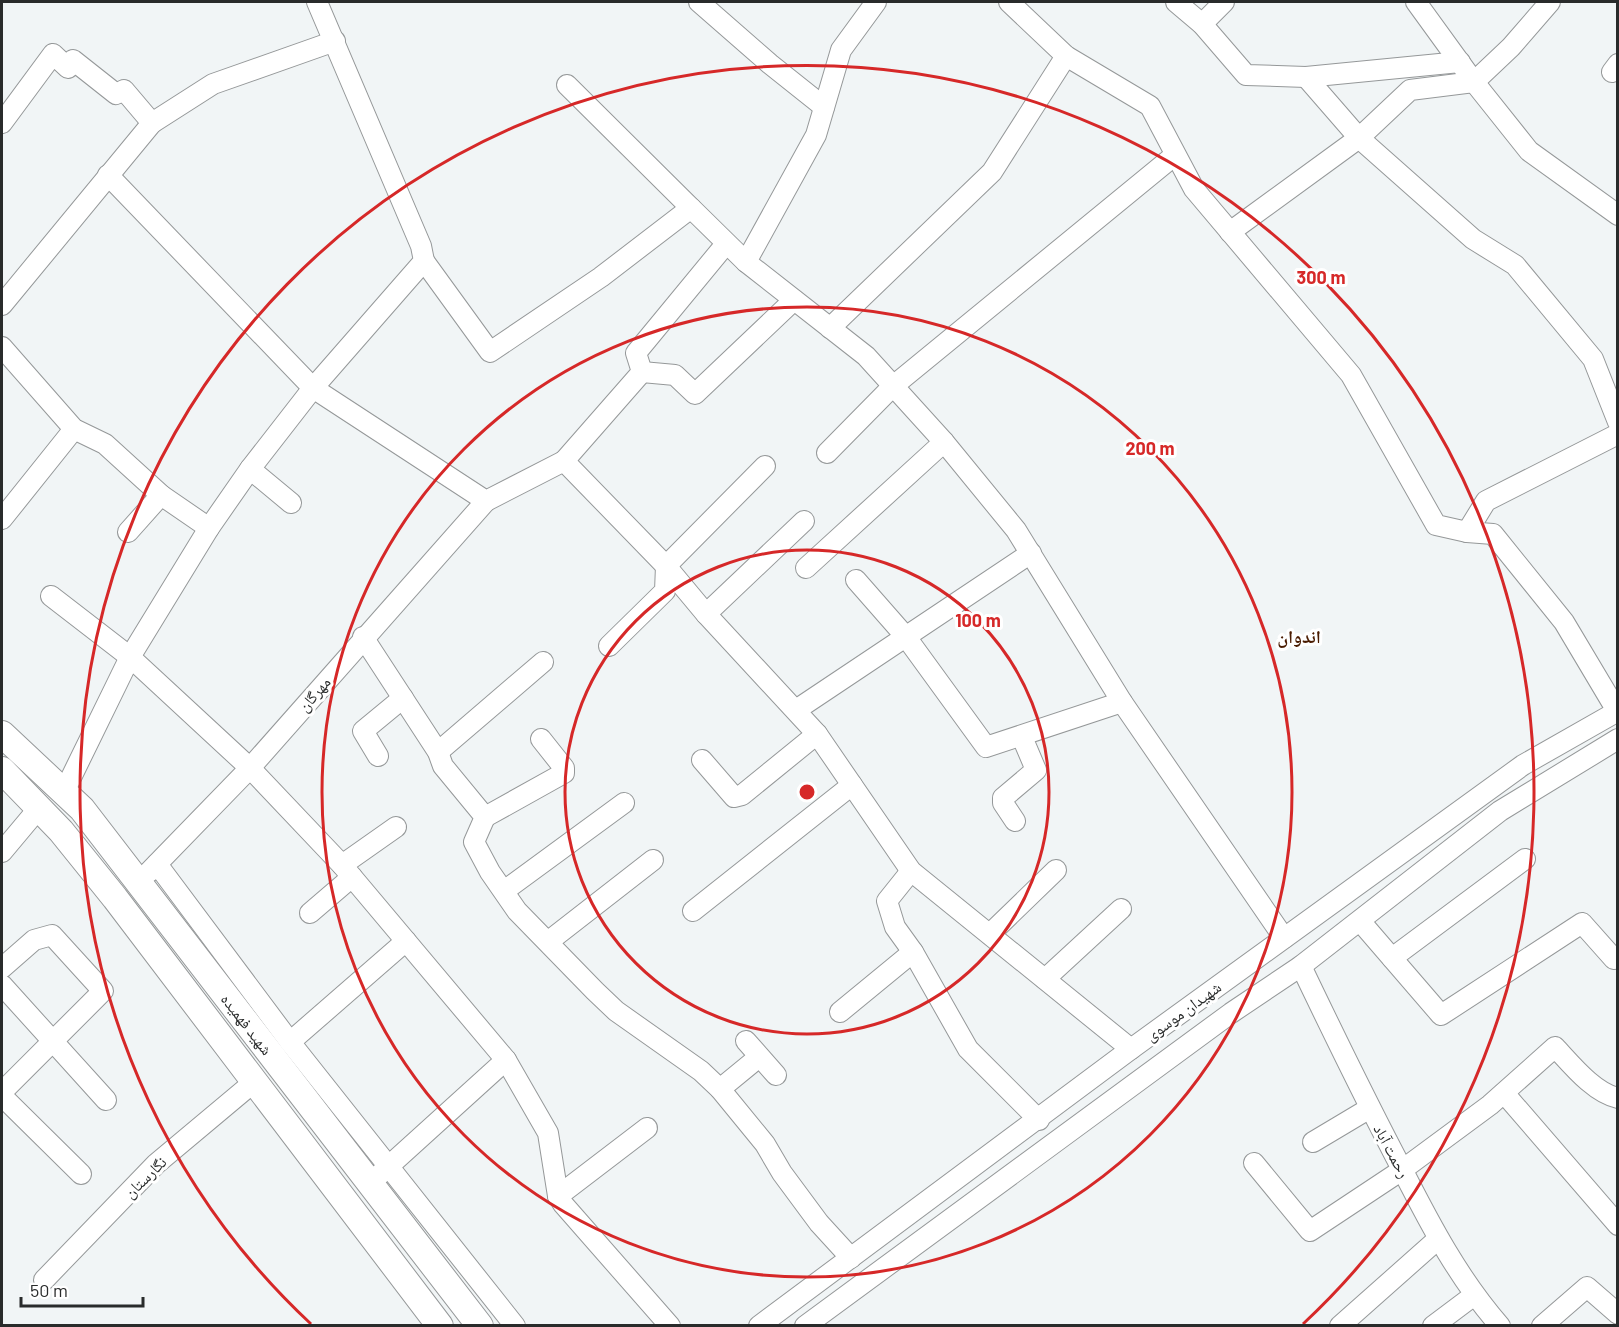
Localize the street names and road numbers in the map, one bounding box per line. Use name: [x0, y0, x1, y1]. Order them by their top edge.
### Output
street label: مهرگان: [293, 672, 335, 716]
street label: شهیدان موسوی: [1141, 977, 1225, 1046]
street label: شهید فهمیده: [217, 989, 277, 1059]
street label: رحمت آباد: [1370, 1121, 1414, 1181]
street label: نگارستان: [119, 1152, 171, 1203]

